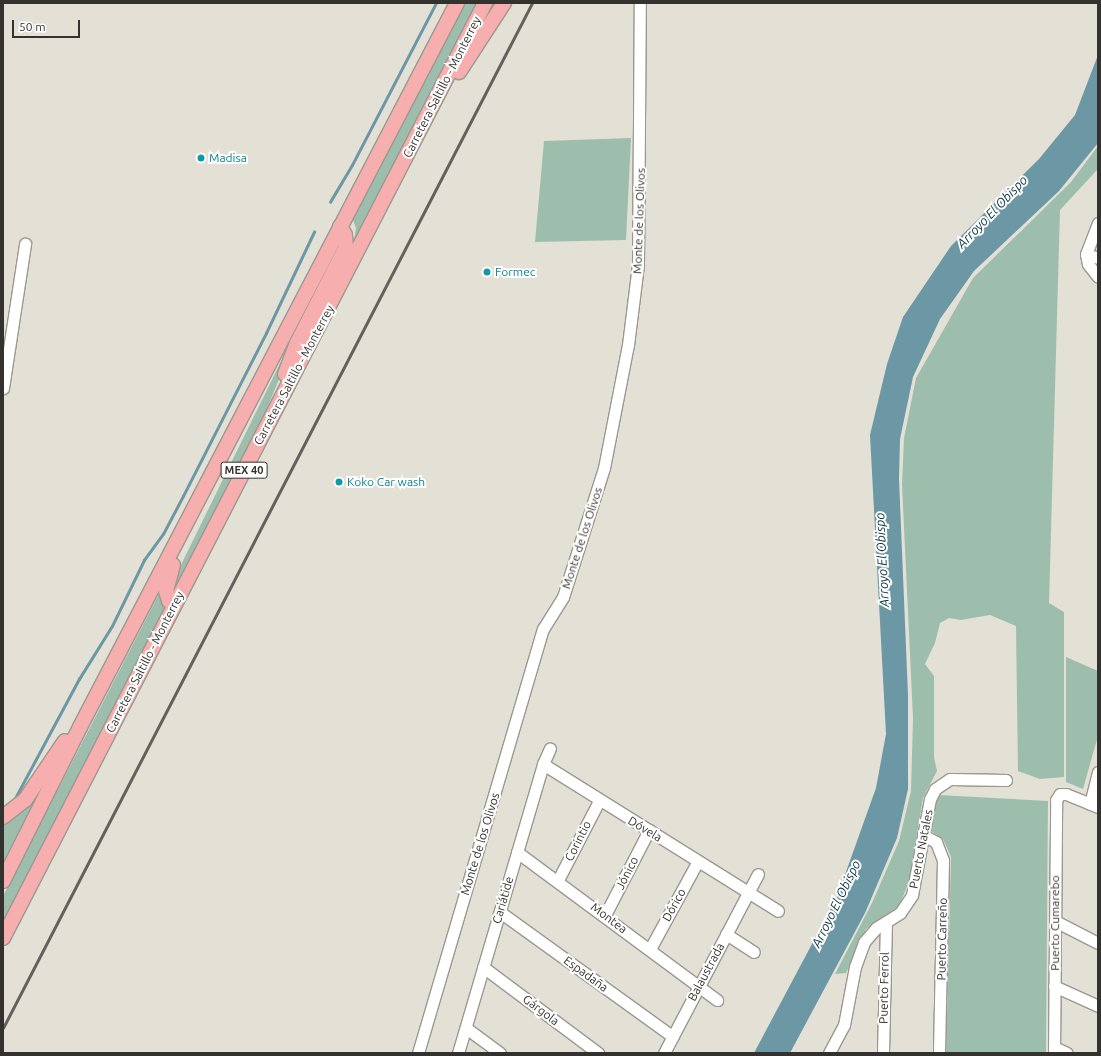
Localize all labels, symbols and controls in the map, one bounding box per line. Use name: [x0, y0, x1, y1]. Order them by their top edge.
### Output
scale bar: [14, 12, 82, 38]
street label: Carretera Saltillo - Monterrey: [400, 14, 484, 160]
text: 50 m: [19, 20, 46, 33]
place label: Madisa: [209, 151, 247, 165]
marker: Madisa: [196, 153, 206, 163]
street label: Monte de los Olivos: [630, 168, 648, 274]
water label: Arroyo El Obispo: [953, 172, 1031, 252]
place label: Formec: [495, 265, 535, 279]
marker: Formec: [482, 267, 492, 277]
street label: Carretera Saltillo - Monterrey: [251, 302, 337, 448]
road number: MEX 40: [220, 461, 268, 479]
place label: Koko Car wash: [347, 475, 425, 489]
marker: Koko Car wash: [334, 477, 344, 487]
street label: Monte de los Olivos: [559, 485, 605, 591]
water label: Arroyo El Obispo: [872, 512, 892, 608]
street label: Carretera Saltillo - Monterrey: [103, 589, 187, 735]
street label: Monte de los Olivos: [458, 791, 502, 897]
street label: Puerto Natales: [906, 808, 936, 890]
street label: Dóvela: [625, 813, 665, 845]
street label: Corintio: [562, 818, 594, 864]
street label: Jónico: [613, 854, 641, 892]
water label: Arroyo El Obispo: [808, 858, 864, 950]
street label: Cariátide: [489, 875, 517, 925]
street label: Puerto Cumarebo: [1048, 875, 1062, 971]
street label: Dórico: [659, 886, 689, 924]
street label: Puerto Carreño: [934, 897, 950, 981]
street label: Montea: [588, 900, 630, 936]
street label: Balaustrada: [685, 940, 727, 1004]
street label: Puerto Ferrol: [876, 952, 892, 1024]
street label: Espadaña: [561, 953, 611, 995]
street label: Gárgola: [520, 992, 562, 1028]

